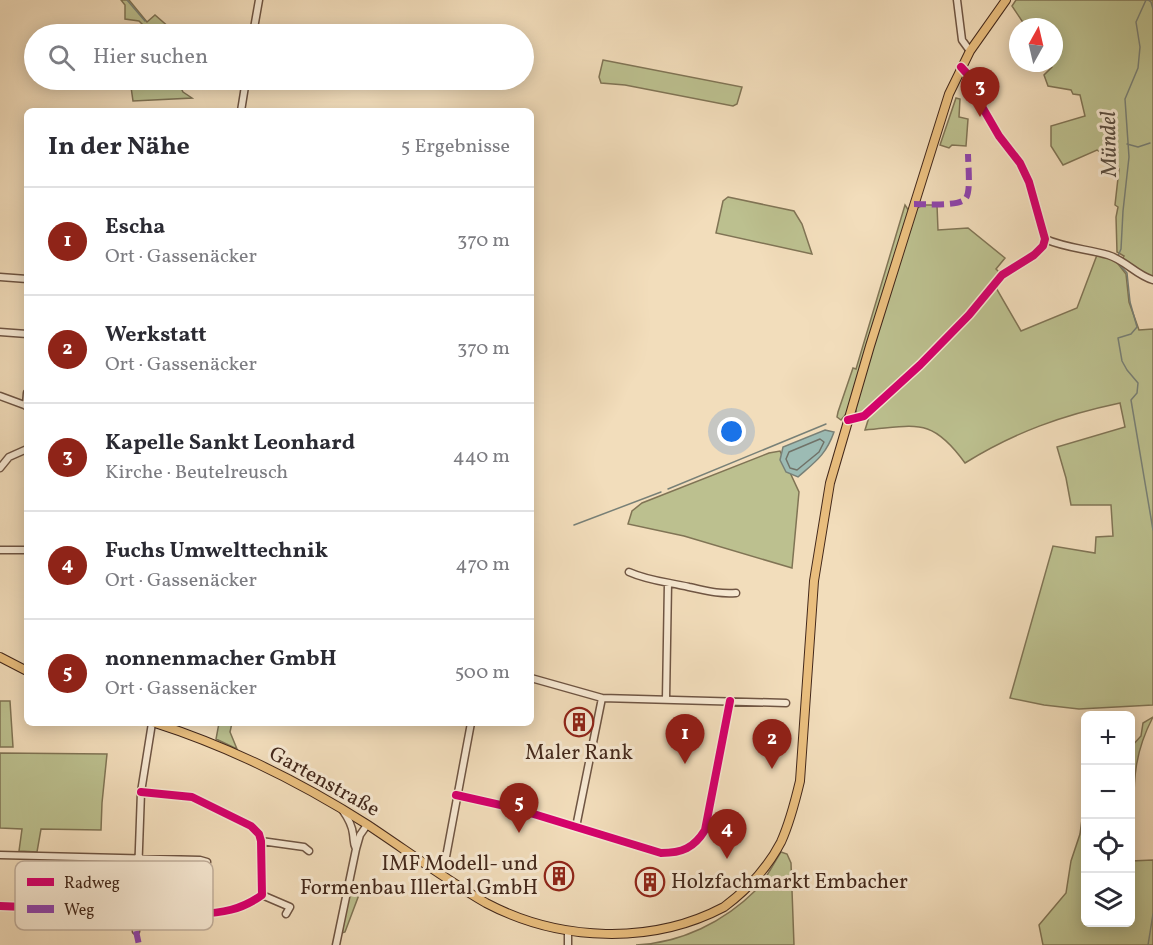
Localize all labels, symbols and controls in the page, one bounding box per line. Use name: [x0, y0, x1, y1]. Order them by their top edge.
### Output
north arrow: [1009, 18, 1063, 72]
search box: [24, 24, 534, 90]
icon: search: [45, 41, 78, 74]
text: Hier suchen: [93, 42, 208, 73]
pin: 3: [960, 68, 1000, 117]
water label: Mündel: [1094, 110, 1126, 178]
text: In der Nähe: [48, 129, 190, 165]
text: 5 Ergebnisse: [401, 133, 510, 161]
text: Escha: [105, 212, 165, 243]
text: 1: [63, 227, 72, 255]
text: 370 m: [457, 227, 510, 255]
text: Ort · Gassenäcker: [105, 243, 257, 271]
text: Werkstatt: [105, 320, 207, 351]
text: 2: [62, 335, 73, 363]
text: 370 m: [457, 335, 510, 363]
text: Ort · Gassenäcker: [105, 351, 257, 379]
your location: [717, 417, 746, 446]
text: Kapelle Sankt Leonhard: [105, 428, 355, 459]
text: 3: [62, 443, 73, 471]
text: 440 m: [453, 443, 510, 471]
text: Kirche · Beutelreusch: [105, 459, 288, 487]
text: Fuchs Umwelttechnik: [105, 536, 328, 567]
text: 4: [61, 551, 74, 579]
text: 470 m: [455, 551, 510, 579]
text: Ort · Gassenäcker: [105, 567, 257, 595]
text: nonnenmacher GmbH: [105, 644, 337, 675]
text: 5: [63, 659, 72, 687]
text: 500 m: [455, 659, 510, 687]
text: Ort · Gassenäcker: [105, 675, 257, 703]
building icon: Maler Rank: [563, 706, 595, 738]
map controls: [1081, 711, 1135, 927]
button: +: [1081, 711, 1135, 765]
pin: 1: [666, 714, 704, 764]
pin: 2: [752, 720, 792, 769]
place label: Maler Rank: [525, 739, 634, 768]
street label: Gartenstraße: [263, 740, 385, 824]
button: −: [1081, 765, 1135, 819]
pin: 5: [500, 784, 538, 833]
pin: 4: [708, 810, 746, 859]
button: locate: [1081, 819, 1135, 873]
place label: IMF Modell- und Formenbau Illertal GmbH: [300, 850, 538, 903]
building icon: IMF Modell- und Formenbau Illertal GmbH: [543, 860, 575, 892]
legend: [15, 861, 213, 930]
building icon: Holzfachmarkt Embacher: [634, 866, 666, 898]
place label: Holzfachmarkt Embacher: [671, 868, 908, 897]
text: Radweg: [64, 873, 120, 895]
button: layers: [1081, 873, 1135, 927]
text: Weg: [64, 900, 95, 922]

